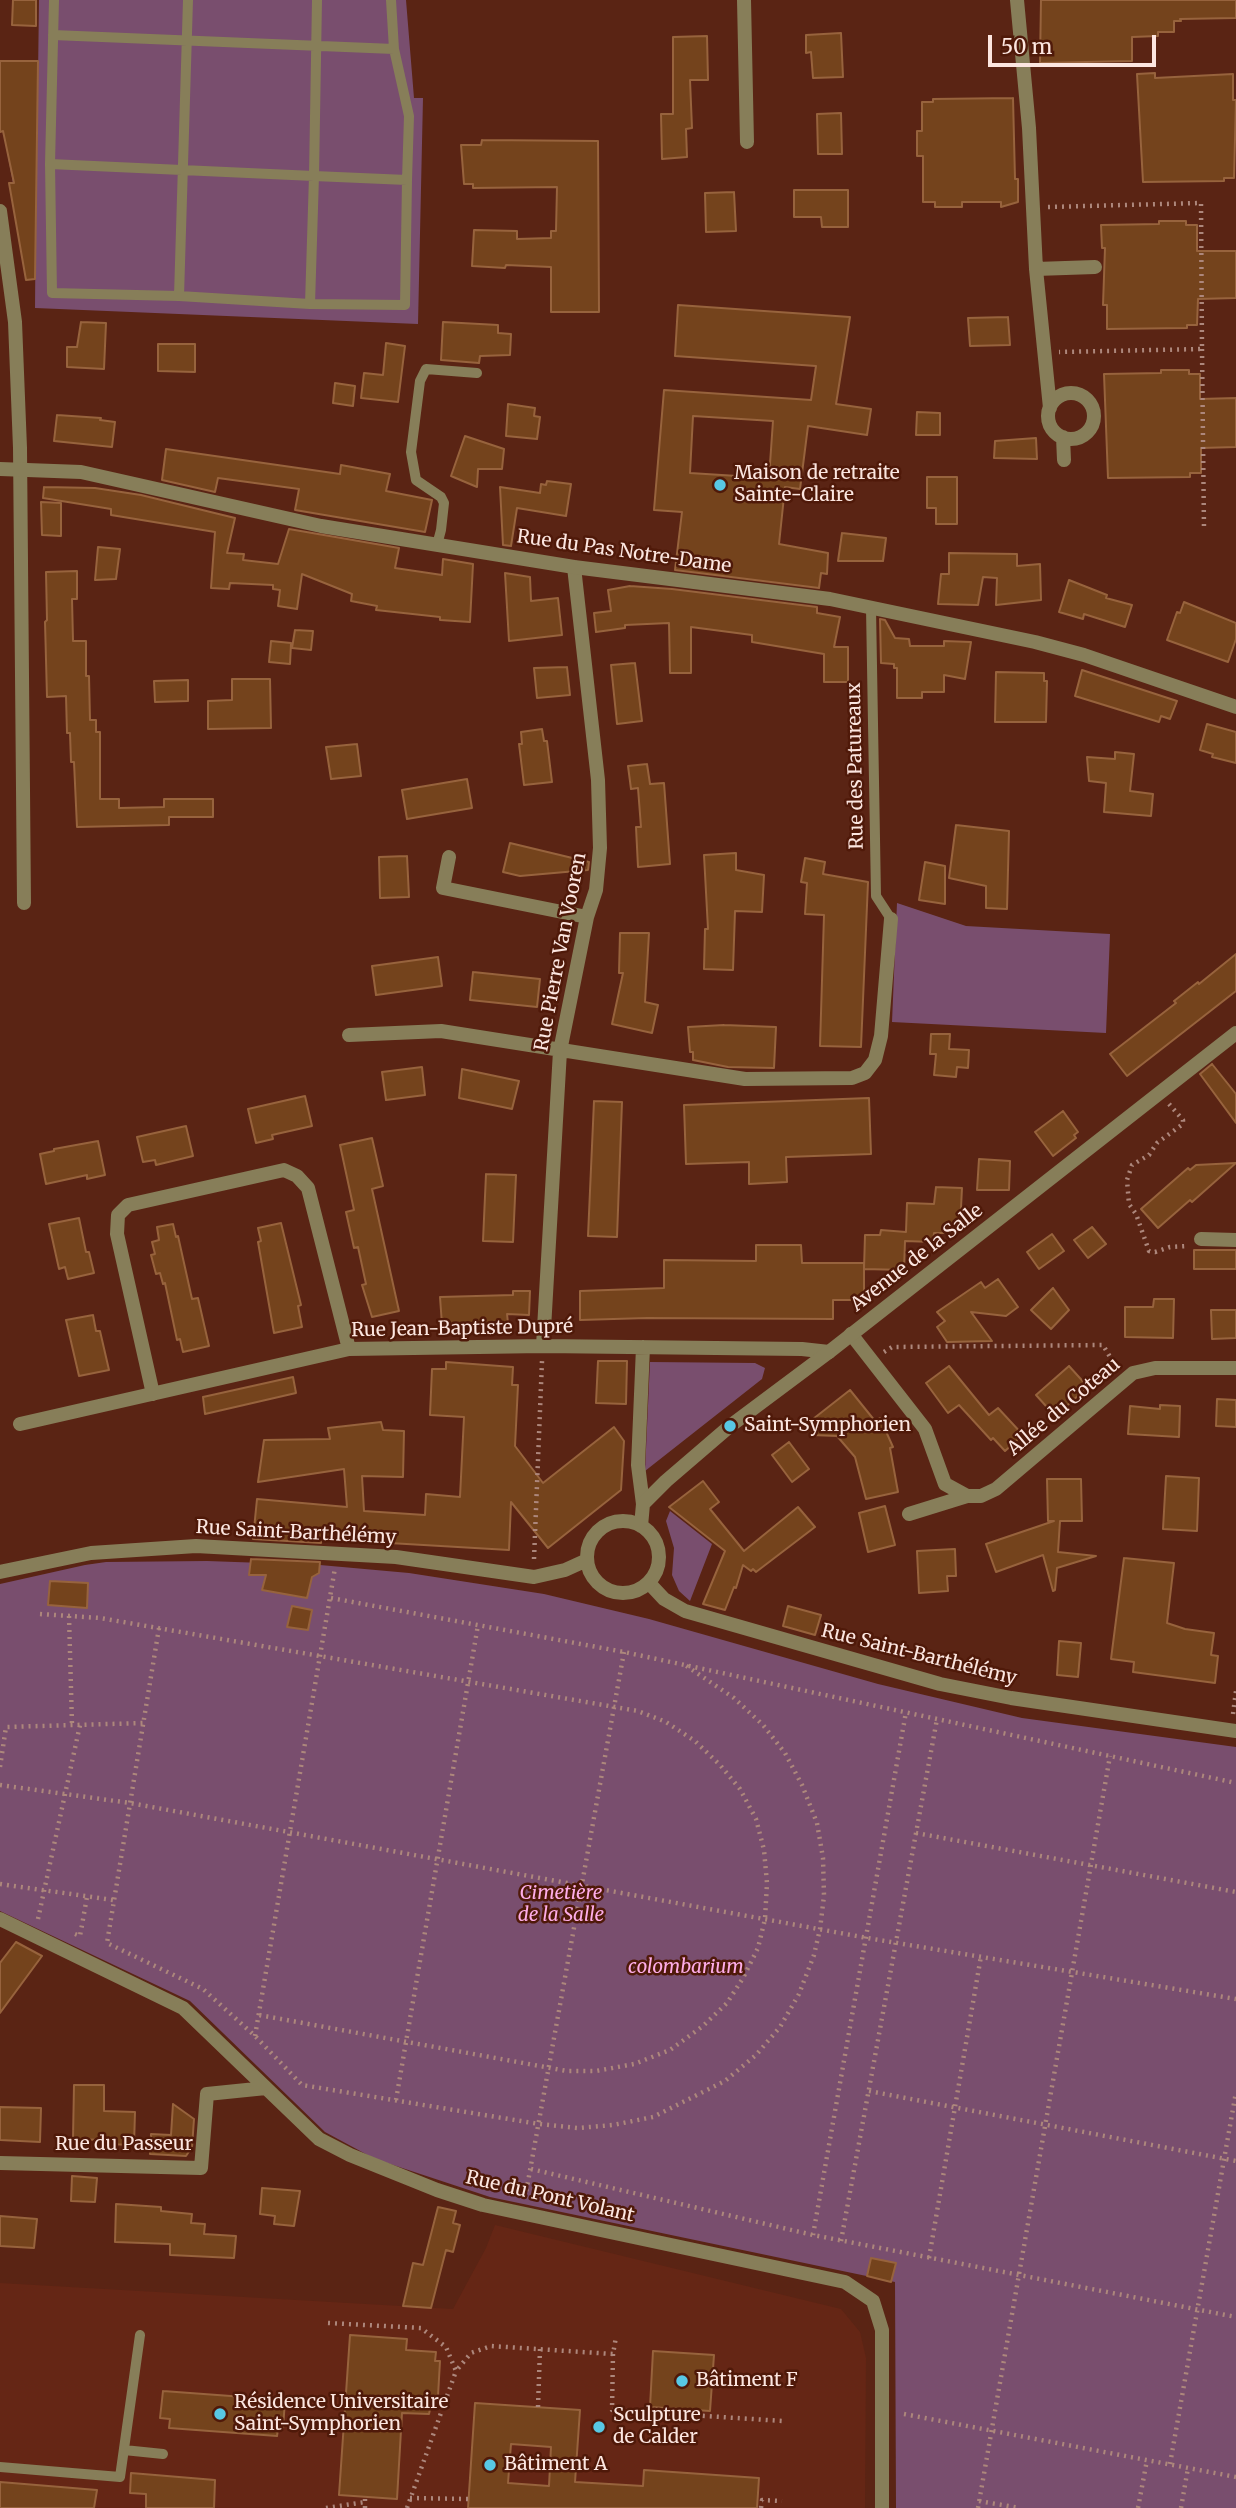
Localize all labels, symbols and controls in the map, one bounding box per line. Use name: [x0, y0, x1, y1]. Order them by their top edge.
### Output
scale bar: [991, 21, 1159, 65]
text: 50 m: [1001, 33, 1052, 60]
place label: Maison de retraite Sainte-Claire: [734, 463, 900, 507]
marker: Maison de retraite Sainte-Claire: [712, 477, 728, 493]
street label: Rue du Pas Notre-Dame: [515, 526, 733, 578]
street label: Rue des Patureaux: [843, 682, 869, 850]
street label: Rue Pierre Van Vooren: [531, 851, 591, 1053]
street label: Avenue de la Salle: [846, 1199, 988, 1317]
street label: Rue Jean-Baptiste Dupré: [351, 1316, 573, 1342]
street label: Allée du Coteau: [1003, 1353, 1125, 1461]
place label: Saint-Symphorien: [744, 1415, 911, 1437]
marker: Saint-Symphorien: [722, 1418, 738, 1434]
street label: Rue Saint-Barthélémy: [195, 1516, 397, 1550]
street label: Rue Saint-Barthélémy: [819, 1620, 1019, 1690]
park label: Cimetière de la Salle: [518, 1883, 604, 1927]
park label: colombarium: [628, 1957, 744, 1979]
street label: Rue du Passeur: [55, 2134, 193, 2156]
street label: Rue du Pont Volant: [463, 2166, 637, 2228]
place label: Bâtiment F: [696, 2370, 798, 2392]
marker: Bâtiment F: [674, 2373, 690, 2389]
place label: Résidence Universitaire Saint-Symphorien: [234, 2392, 448, 2436]
place label: Sculpture de Calder: [613, 2405, 701, 2449]
marker: Résidence Universitaire Saint-Symphorien: [212, 2406, 228, 2422]
marker: Sculpture de Calder: [591, 2419, 607, 2435]
place label: Bâtiment A: [504, 2454, 607, 2476]
marker: Bâtiment A: [482, 2457, 498, 2473]

